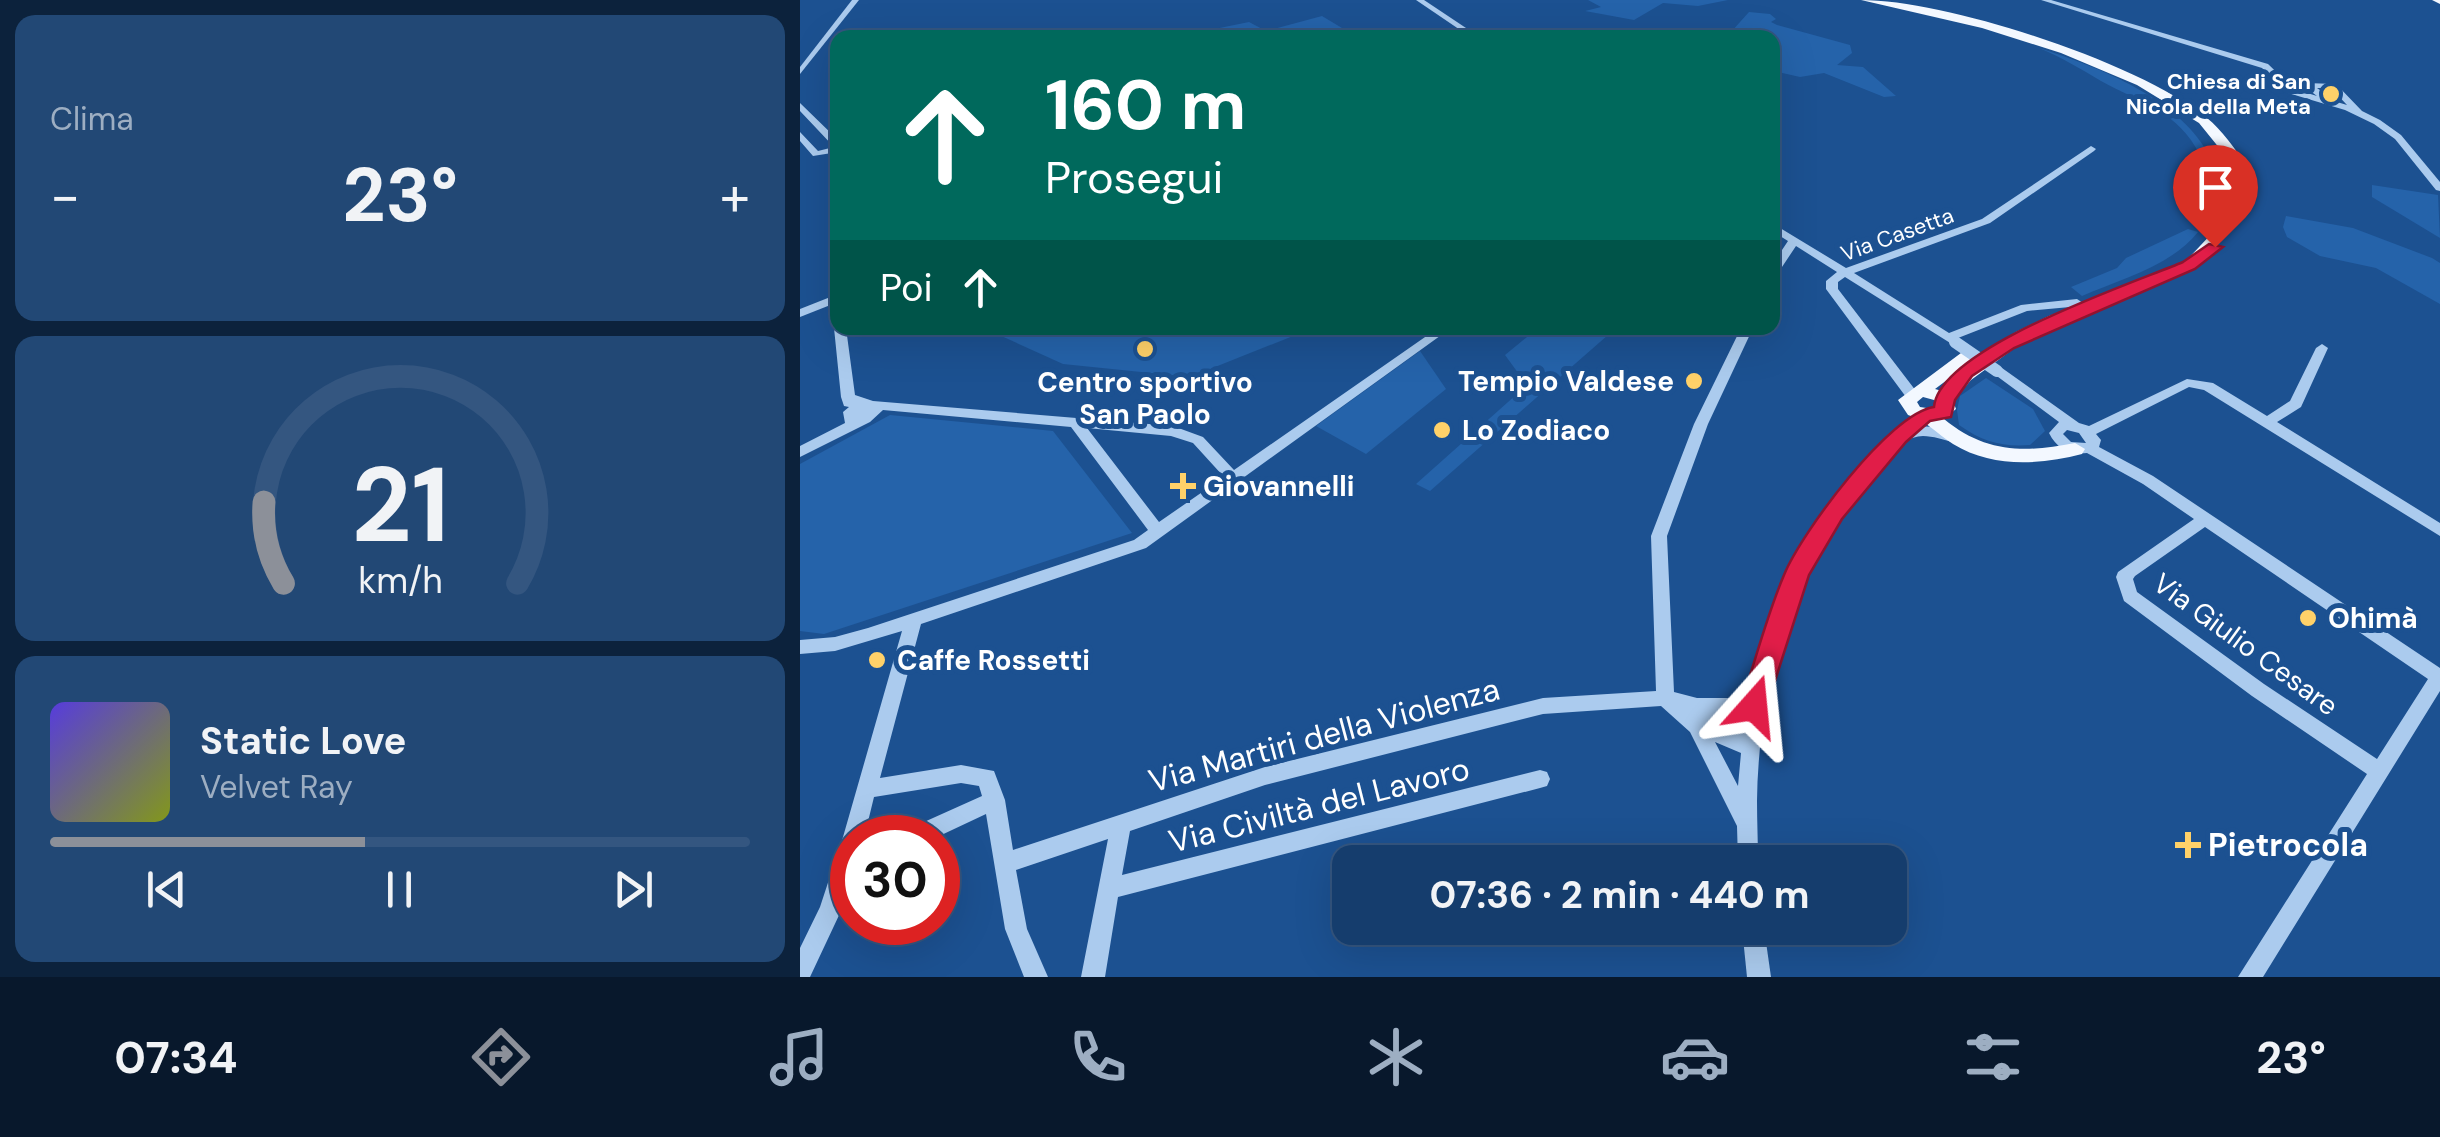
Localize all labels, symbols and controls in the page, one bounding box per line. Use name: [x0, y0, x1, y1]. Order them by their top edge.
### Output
text: 160 m: [1045, 60, 1246, 151]
place label: Chiesa di San Nicola della Meta: [2126, 67, 2311, 121]
icon: ahead: [880, 70, 1010, 200]
marker: Chiesa di San Nicola della Meta: [2320, 83, 2342, 105]
text: Clima: [50, 98, 134, 140]
pin: [2173, 145, 2258, 248]
text: 23°: [342, 147, 458, 244]
text: Prosegui: [1045, 148, 1223, 207]
text: −: [50, 160, 80, 232]
text: +: [720, 160, 750, 232]
icon: arrive: [2188, 160, 2243, 215]
street label: Via Casetta: [1837, 201, 1958, 268]
icon: ahead: [953, 260, 1008, 315]
text: Poi: [880, 263, 933, 313]
marker: Centro sportivo San Paolo: [1134, 338, 1156, 360]
place label: Tempio Valdese: [1458, 363, 1674, 400]
place label: Centro sportivo San Paolo: [1037, 364, 1253, 433]
marker: Tempio Valdese: [1683, 370, 1705, 392]
place label: Lo Zodiaco: [1462, 412, 1610, 449]
marker: Lo Zodiaco: [1431, 419, 1453, 441]
text: 21: [351, 438, 449, 573]
place label: Giovannelli: [1203, 468, 1354, 505]
marker: Giovannelli: [1172, 475, 1194, 497]
text: km/h: [358, 558, 442, 604]
street label: Via Giulio Cesare: [2146, 565, 2346, 724]
place label: Ohimà: [2328, 600, 2418, 637]
marker: Ohimà: [2297, 607, 2319, 629]
place label: Caffe Rossetti: [897, 642, 1090, 679]
marker: Caffe Rossetti: [866, 649, 888, 671]
position arrow: [1702, 654, 1806, 758]
street label: Via Martiri della Violenza: [1144, 668, 1504, 802]
text: Static Love: [200, 716, 406, 766]
street label: Via Civiltà del Lavoro: [1164, 747, 1474, 863]
text: Velvet Ray: [200, 766, 353, 808]
speed limit sign: 30: [830, 815, 960, 945]
place label: Pietrocola: [2208, 824, 2368, 866]
marker: Pietrocola: [2177, 834, 2199, 856]
icon: previous: [139, 862, 194, 917]
icon: pause: [372, 862, 427, 917]
icon: next: [606, 862, 661, 917]
text: 07:36 · 2 min · 440 m: [1430, 870, 1809, 920]
icon: directions: [466, 1022, 536, 1092]
icon: music: [764, 1022, 834, 1092]
icon: phone: [1063, 1022, 1133, 1092]
icon: climate: [1361, 1022, 1431, 1092]
icon: car: [1660, 1022, 1730, 1092]
icon: filters: [1958, 1022, 2028, 1092]
text: 07:34: [114, 1028, 238, 1087]
text: 23°: [2256, 1028, 2326, 1087]

